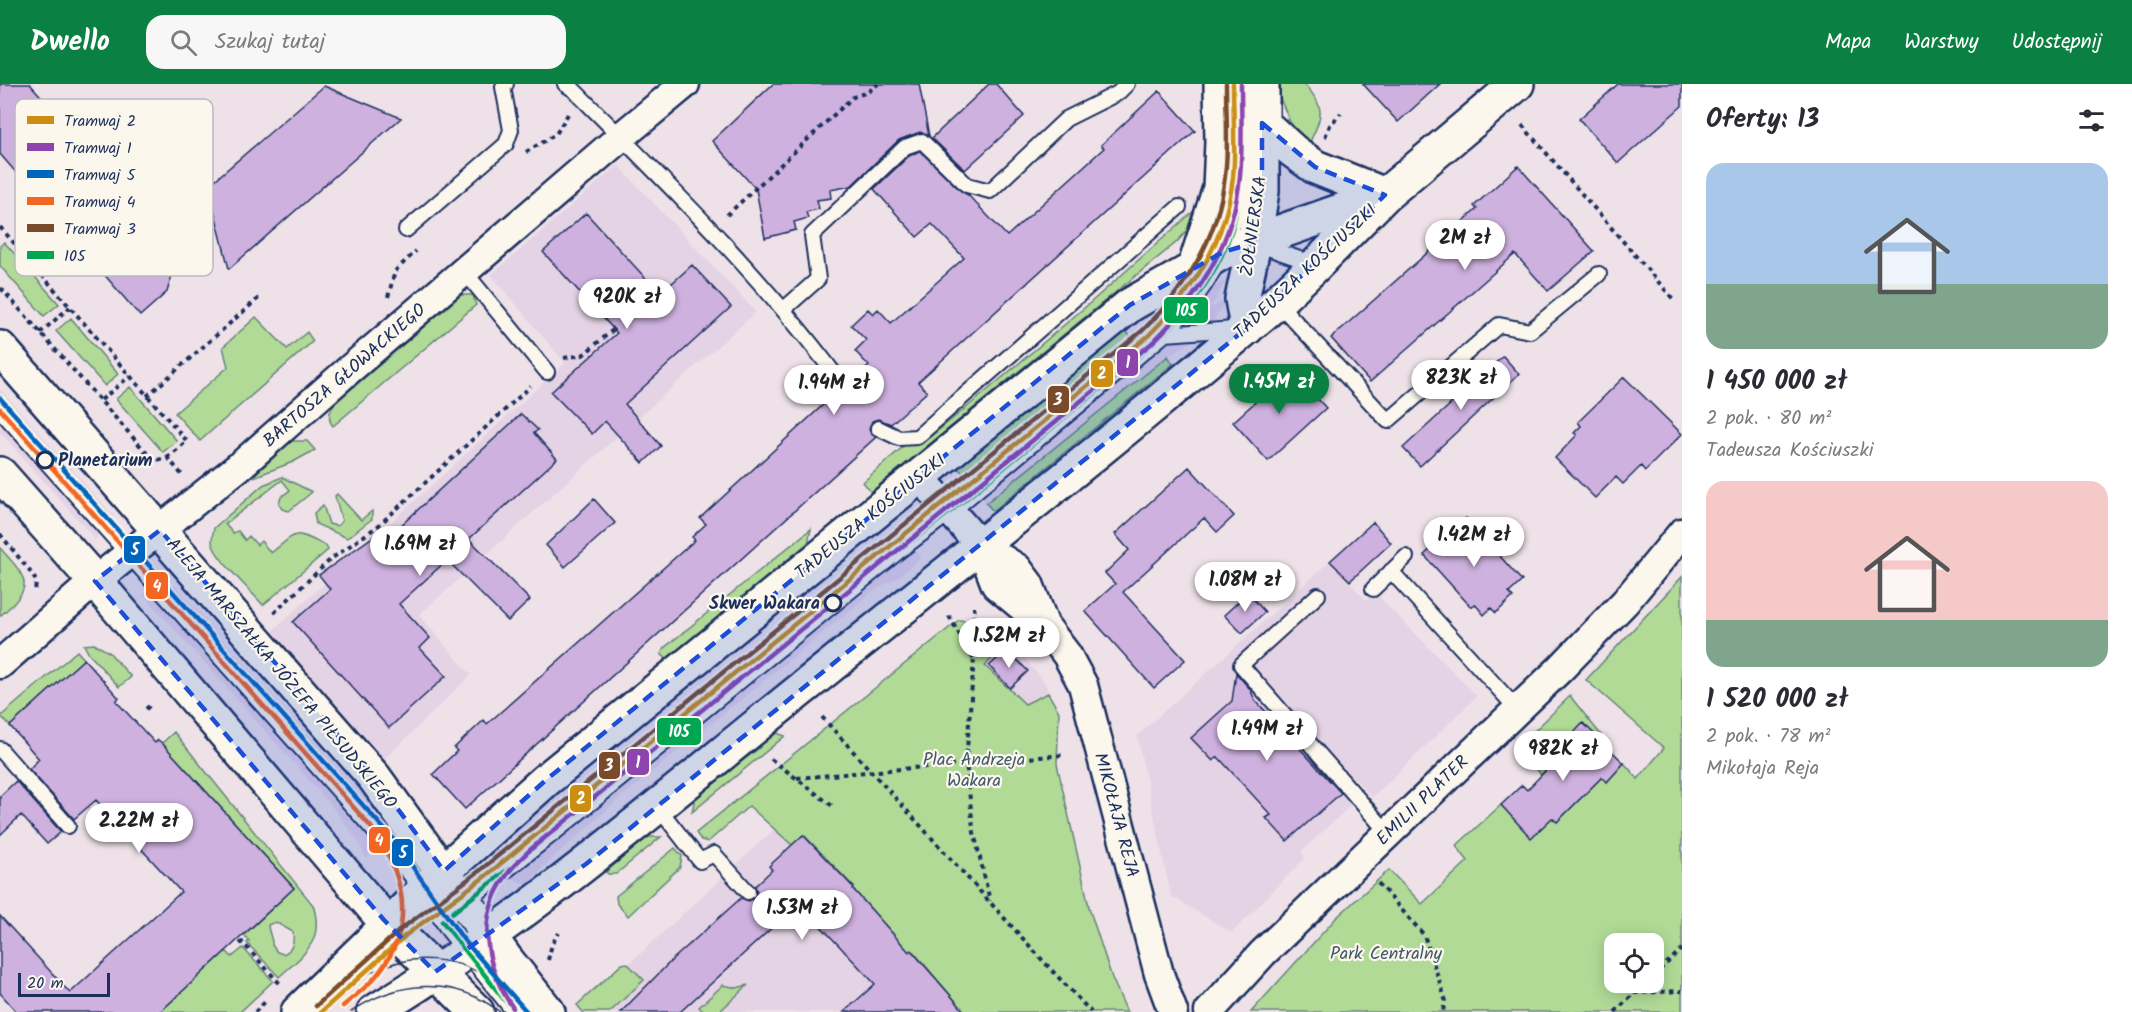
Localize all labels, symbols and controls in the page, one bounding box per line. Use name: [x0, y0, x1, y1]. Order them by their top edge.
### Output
search box: [146, 15, 566, 69]
text: Dwello: [30, 20, 110, 65]
text: Szukaj tutaj: [215, 25, 325, 60]
icon: search: [167, 26, 200, 59]
text: Mapa: [1825, 26, 1871, 59]
text: Warstwy: [1904, 26, 1979, 59]
text: Udostępnij: [2012, 26, 2102, 59]
legend: [15, 99, 213, 276]
text: Oferty: 13: [1706, 99, 1819, 141]
icon: filters: [2075, 104, 2108, 137]
text: Tramwaj 2: [64, 109, 136, 134]
text: Tramwaj 1: [64, 136, 132, 161]
text: Tramwaj 5: [64, 163, 137, 188]
street label: ŻOŁNIERSKA: [1233, 174, 1276, 278]
text: Tramwaj 4: [64, 190, 136, 215]
street label: TADEUSZA KOŚCIUSZKI: [1228, 198, 1384, 347]
icon: home: [1853, 202, 1961, 310]
text: Tramwaj 3: [64, 217, 136, 242]
pin: 2M zł: [1423, 220, 1507, 271]
text: 2M zł: [1439, 223, 1491, 255]
text: 105: [64, 244, 87, 269]
pin: 920K zł: [572, 279, 682, 330]
text: 920K zł: [592, 282, 662, 314]
line badge: 105: [1163, 296, 1209, 324]
street label: BARTOSZA GŁOWACKIEGO: [257, 297, 433, 455]
text: 105: [1175, 299, 1198, 324]
line badge: 1: [1116, 348, 1139, 377]
text: 1: [1126, 351, 1131, 376]
line badge: 2: [1090, 359, 1114, 388]
pin: 823K zł: [1406, 360, 1516, 411]
text: 1 450 000 zł: [1706, 361, 1847, 403]
text: 2: [1097, 362, 1107, 387]
text: 823K zł: [1425, 363, 1497, 395]
pin: 1.45M zł: [1217, 364, 1341, 415]
pin: 1.94M zł: [772, 365, 896, 416]
text: 1.45M zł: [1243, 367, 1315, 399]
text: 1.94M zł: [798, 368, 870, 400]
line badge: 3: [1047, 385, 1070, 414]
text: 3: [1053, 388, 1063, 413]
text: 2 pok. · 80 m²: [1706, 403, 1831, 435]
text: Tadeusza Kościuszki: [1706, 435, 1874, 467]
place label: Planetarium: [58, 447, 153, 476]
street label: TADEUSZA KOŚCIUSZKI: [789, 447, 953, 587]
marker: Planetarium: [36, 451, 54, 469]
pin: 1.42M zł: [1412, 517, 1536, 568]
text: 1.42M zł: [1437, 520, 1511, 552]
icon: home: [1853, 520, 1961, 628]
pin: 1.69M zł: [358, 526, 482, 577]
text: 1.69M zł: [384, 529, 456, 561]
street label: ALEJA MARSZAŁKA JÓZEFA PIŁSUDSKIEGO: [158, 532, 403, 816]
line badge: 5: [123, 535, 146, 564]
text: 5: [130, 538, 141, 563]
pin: 1.08M zł: [1183, 562, 1307, 613]
text: 1.08M zł: [1209, 565, 1281, 597]
line badge: 4: [145, 571, 169, 600]
text: 4: [153, 575, 162, 600]
place label: Skwer Wakara: [709, 590, 820, 619]
marker: Skwer Wakara: [824, 594, 842, 612]
pin: 1.52M zł: [947, 618, 1071, 669]
text: 1.52M zł: [973, 621, 1045, 653]
text: 1 520 000 zł: [1706, 679, 1848, 721]
pin: 1.49M zł: [1205, 711, 1329, 762]
text: 1.49M zł: [1231, 714, 1303, 746]
line badge: 105: [656, 717, 702, 746]
text: 105: [668, 720, 691, 745]
text: 2 pok. · 78 m²: [1706, 721, 1831, 753]
pin: 982K zł: [1508, 731, 1618, 782]
text: 982K zł: [1528, 734, 1598, 766]
park label: Plac Andrzeja Wakara: [923, 746, 1025, 796]
line badge: 1: [626, 748, 650, 776]
street label: MIKOŁAJA REJA: [1085, 749, 1146, 881]
street label: EMILII PLATER: [1370, 749, 1476, 853]
line badge: 3: [598, 751, 621, 780]
text: 1: [636, 751, 641, 776]
text: Mikołaja Reja: [1706, 753, 1819, 785]
text: 3: [604, 754, 614, 779]
line badge: 2: [569, 784, 592, 813]
text: 2: [576, 787, 586, 812]
pin: 2.22M zł: [77, 803, 201, 854]
text: 2.22M zł: [99, 806, 179, 838]
line badge: 4: [368, 826, 391, 854]
text: 4: [375, 829, 384, 854]
line badge: 5: [391, 838, 414, 867]
text: 5: [398, 841, 409, 866]
pin: 1.53M zł: [740, 890, 864, 941]
text: 1.53M zł: [766, 893, 838, 925]
map controls: [1604, 933, 1664, 993]
button: locate: [1604, 933, 1664, 993]
park label: Park Centralny: [1330, 940, 1443, 969]
scale bar: [18, 970, 110, 998]
text: 20 m: [27, 971, 63, 996]

